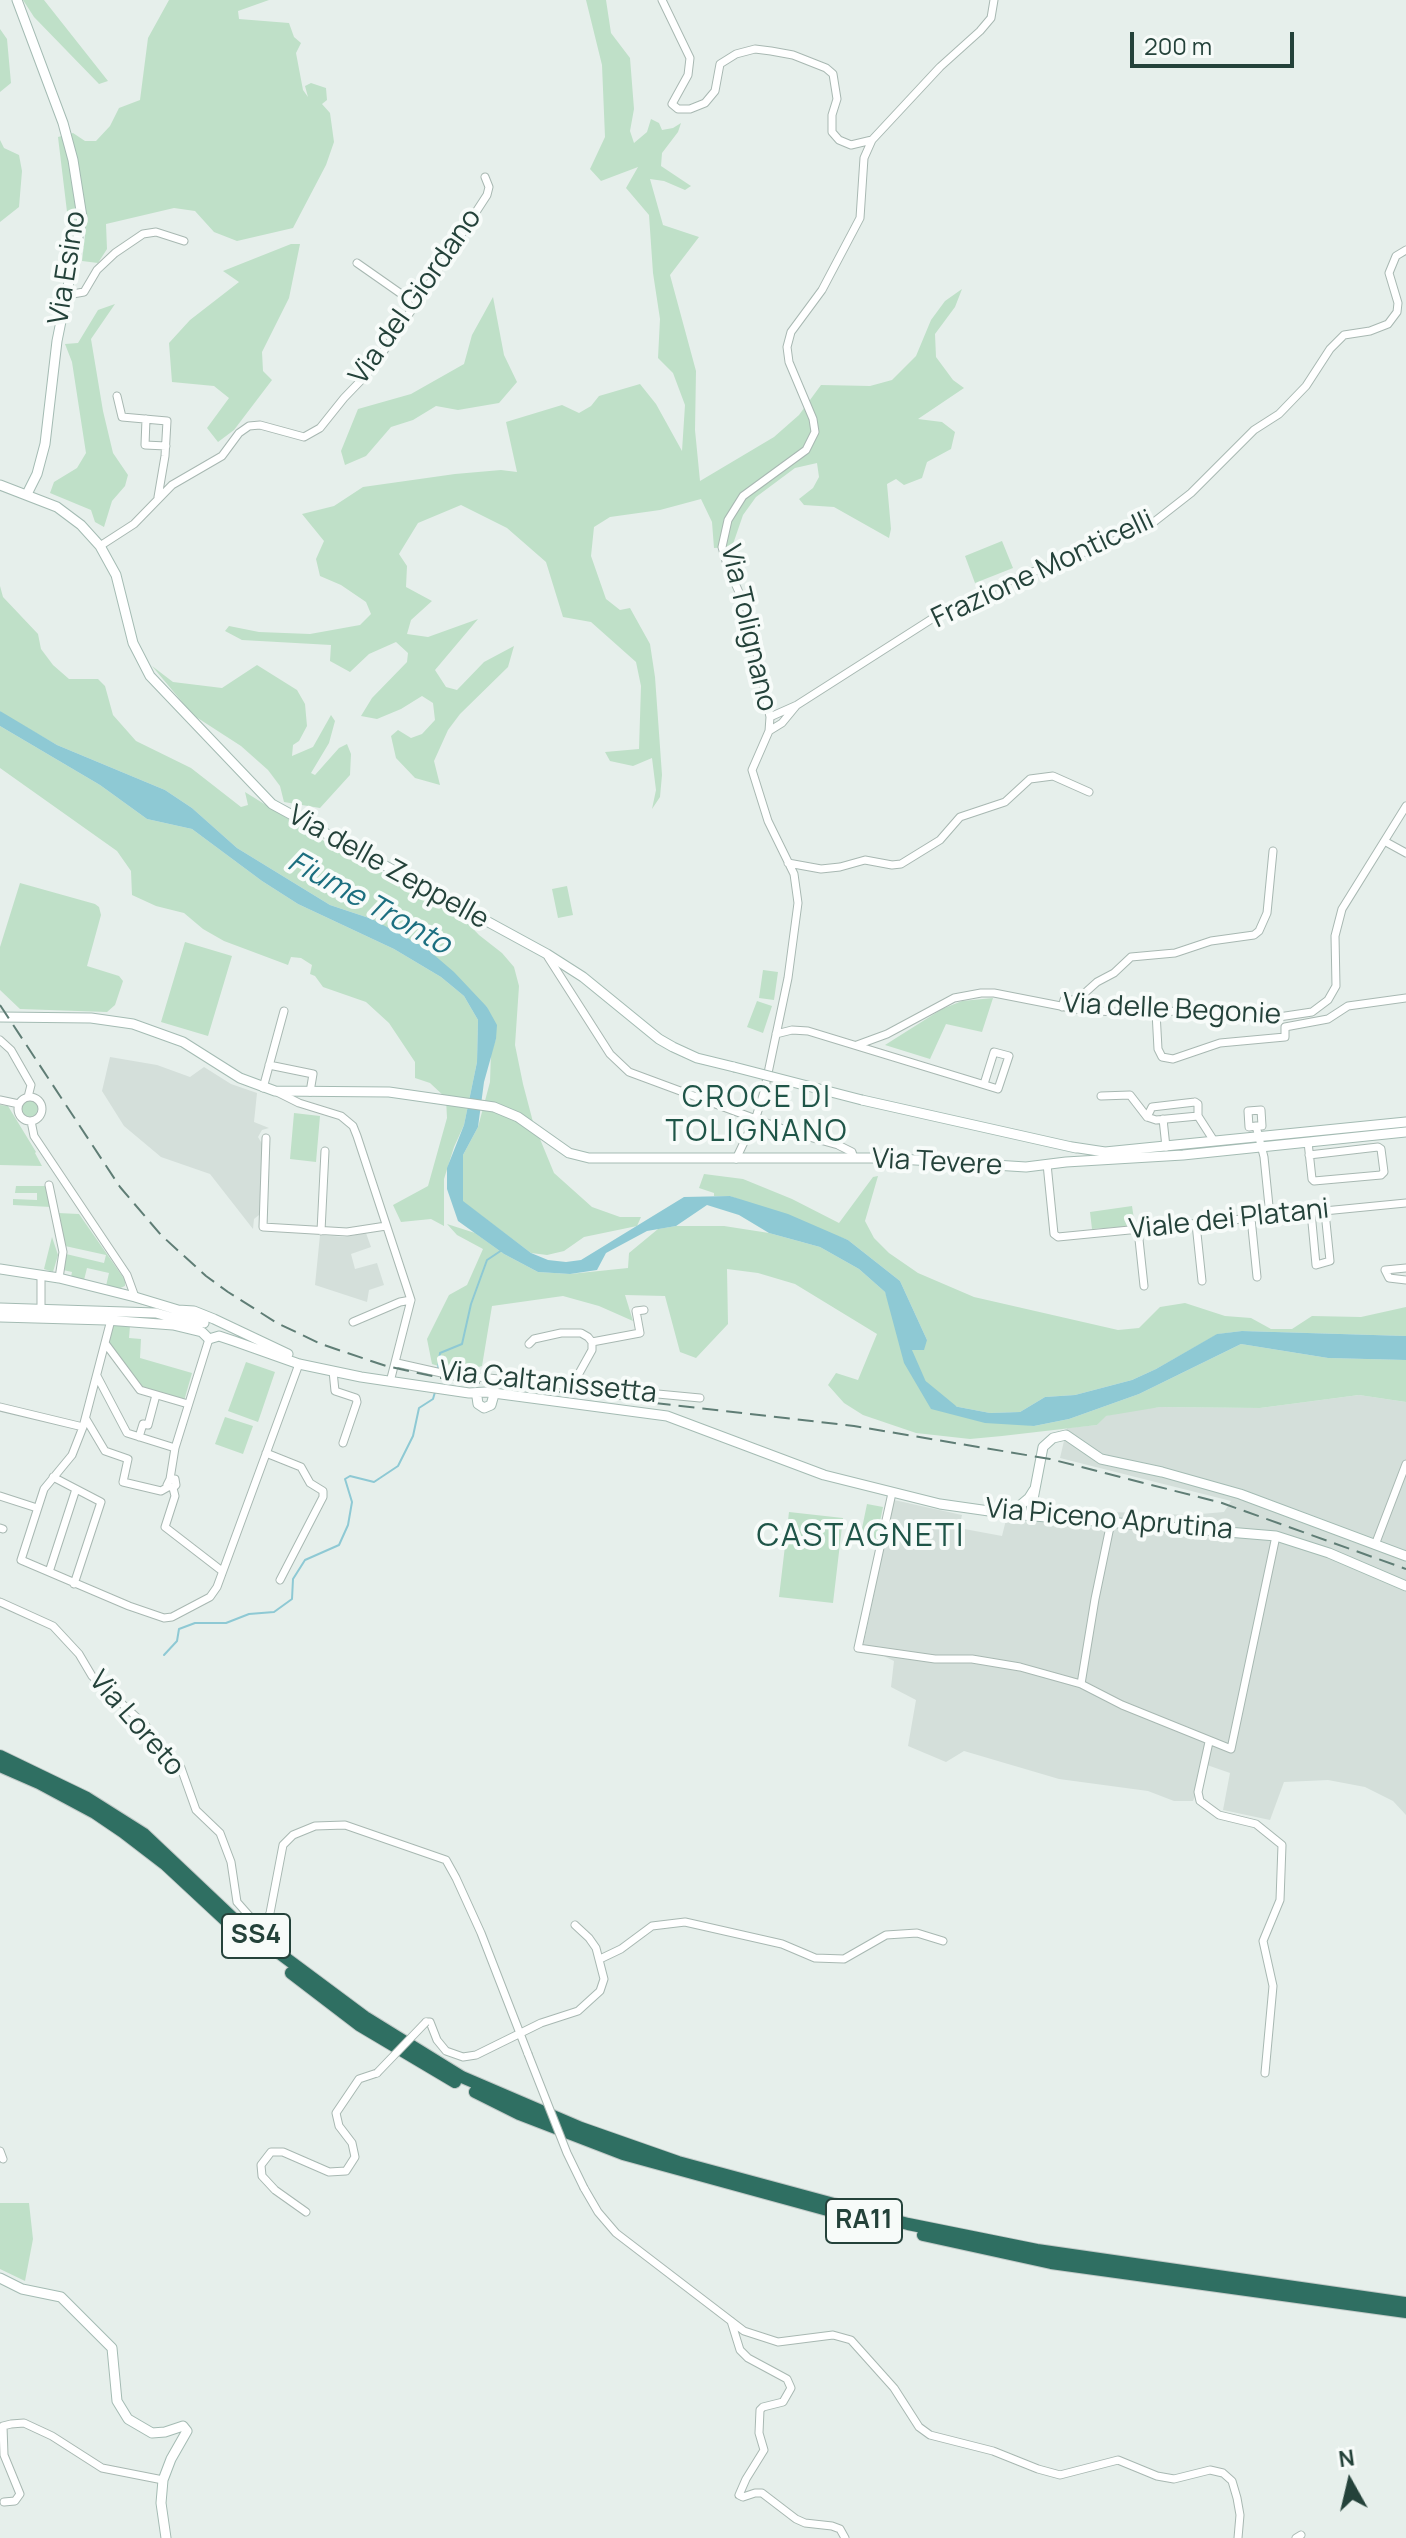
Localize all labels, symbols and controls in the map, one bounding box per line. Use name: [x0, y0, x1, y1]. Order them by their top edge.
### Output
scale bar: [1134, 16, 1298, 66]
text: 200 m: [1144, 29, 1212, 62]
street label: Via del Giordano: [343, 203, 489, 391]
street label: Via Esino: [42, 209, 94, 327]
street label: Frazione Monticelli: [927, 504, 1159, 636]
street label: Via Tolignano: [713, 541, 783, 715]
street label: Via delle Zeppelle: [282, 799, 494, 937]
water label: Fiume Tronto: [281, 845, 457, 963]
street label: Via delle Begonie: [1062, 988, 1282, 1032]
district label: CROCE DI TOLIGNANO: [666, 1081, 848, 1152]
street label: Via Tevere: [871, 1143, 1003, 1183]
street label: Viale dei Platani: [1127, 1193, 1331, 1247]
street label: Via Caltanissetta: [438, 1355, 658, 1411]
street label: Via Piceno Aprutina: [984, 1492, 1234, 1548]
district label: CASTAGNETI: [757, 1518, 965, 1556]
street label: Via Loreto: [81, 1665, 191, 1783]
road number: SS4: [222, 1914, 290, 1958]
road number: RA11: [826, 2199, 902, 2243]
north arrow: [1310, 2442, 1390, 2522]
text: N: [1337, 2442, 1357, 2474]

